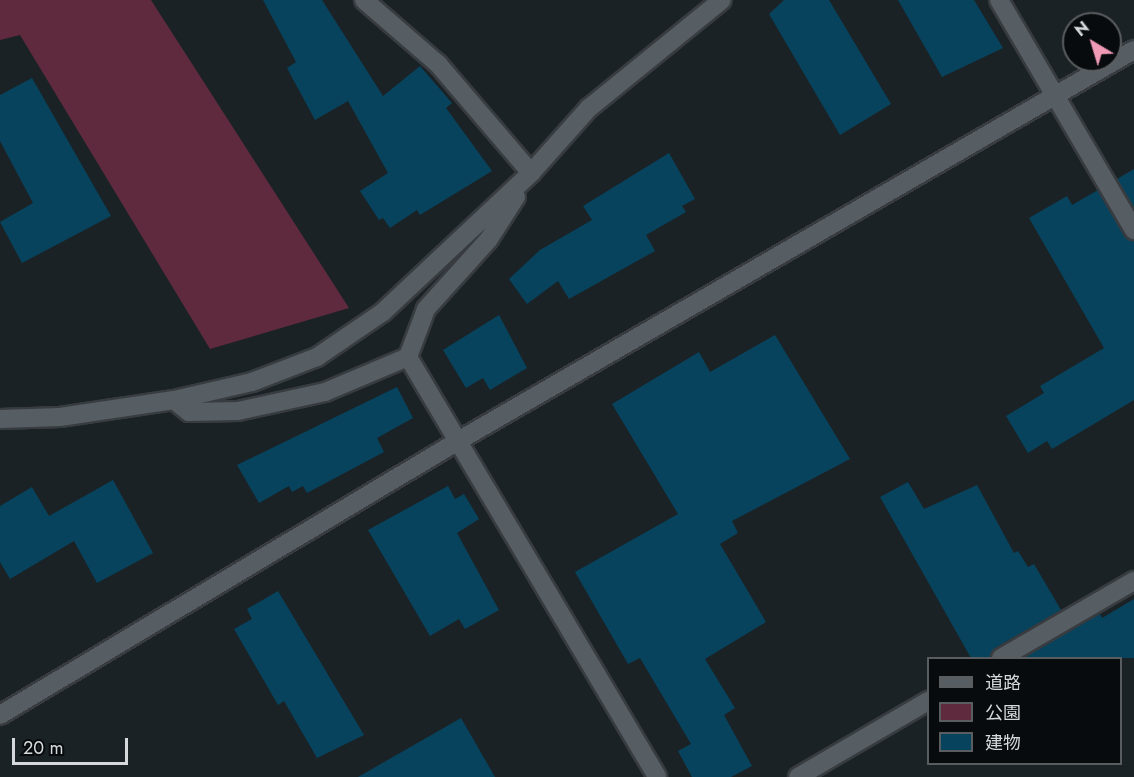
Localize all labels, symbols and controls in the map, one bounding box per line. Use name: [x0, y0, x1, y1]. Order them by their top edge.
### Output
north arrow: [1062, 12, 1122, 72]
text: N: [1070, 16, 1094, 42]
legend: [927, 657, 1122, 765]
text: 道路: [985, 670, 1021, 696]
text: 公園: [985, 700, 1021, 726]
scale bar: [15, 726, 130, 764]
text: 建物: [985, 730, 1021, 756]
text: 20 m: [23, 735, 63, 761]

